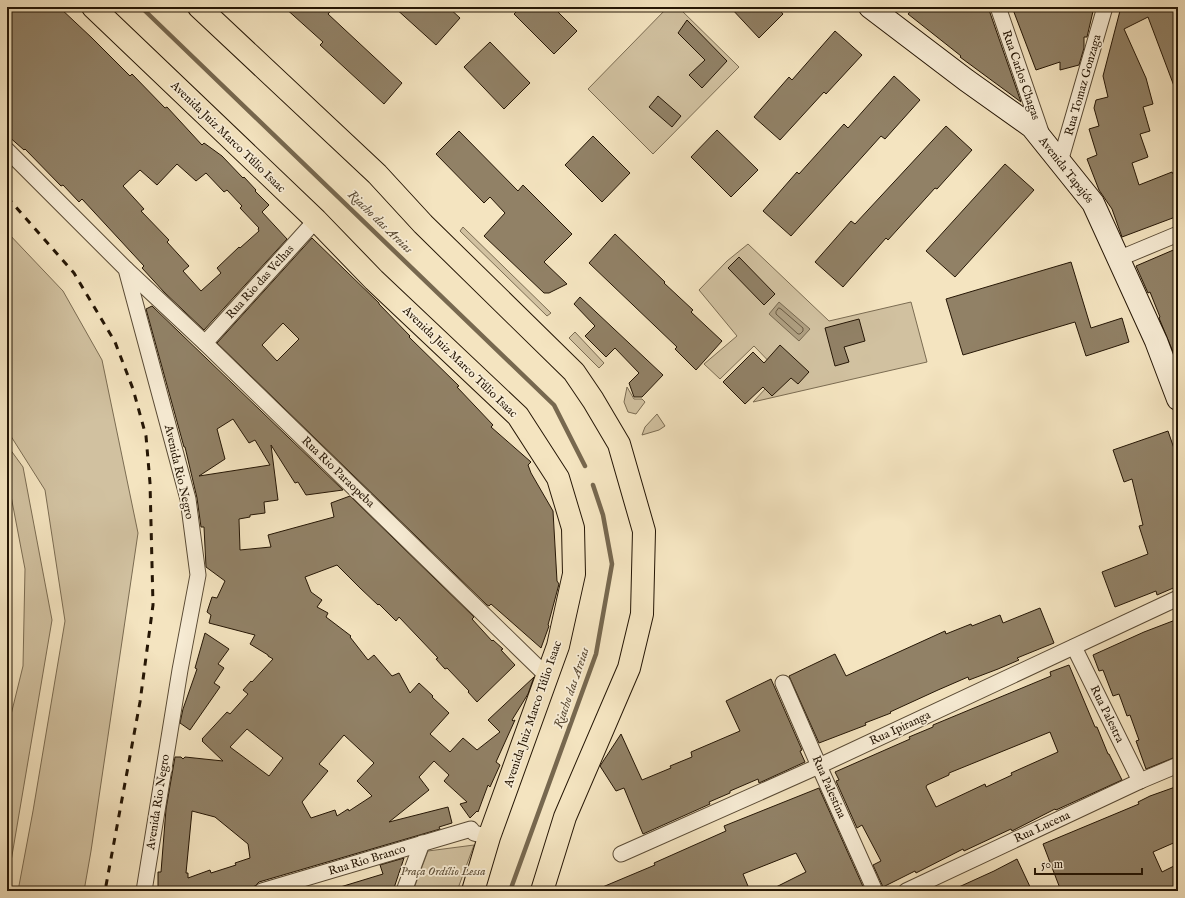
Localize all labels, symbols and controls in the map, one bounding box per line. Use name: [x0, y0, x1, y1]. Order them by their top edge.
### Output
street label: Rua Carlos Chagas: [999, 28, 1043, 122]
street label: Rua Tomaz Gonzaga: [1061, 32, 1105, 137]
street label: Avenida Juiz Marco Túlio Isaac: [166, 77, 289, 197]
street label: Avenida Tapajós: [1034, 133, 1097, 207]
water label: Riacho das Areias: [344, 187, 416, 258]
street label: Rua Rio das Velhas: [223, 242, 297, 322]
street label: Avenida Juiz Marco Túlio Isaac: [398, 302, 521, 422]
street label: Avenida Rio Negro: [161, 422, 197, 521]
street label: Rua Rio Paraopeba: [298, 433, 378, 512]
street label: Avenida Juiz Marco Túlio Isaac: [500, 639, 566, 791]
water label: Riacho das Areias: [550, 645, 594, 731]
street label: Rua Palestra: [1087, 683, 1128, 746]
street label: Rua Ipiranga: [867, 707, 934, 750]
street label: Avenida Rio Negro: [143, 753, 173, 852]
street label: Rua Palestina: [809, 753, 850, 821]
street label: Rua Lucena: [1012, 807, 1073, 846]
street label: Rua Rio Branco: [327, 841, 408, 879]
scale bar: [1035, 850, 1142, 876]
text: 50 m: [1041, 857, 1063, 872]
park label: Praça Ordílio Lessa: [400, 864, 486, 879]

